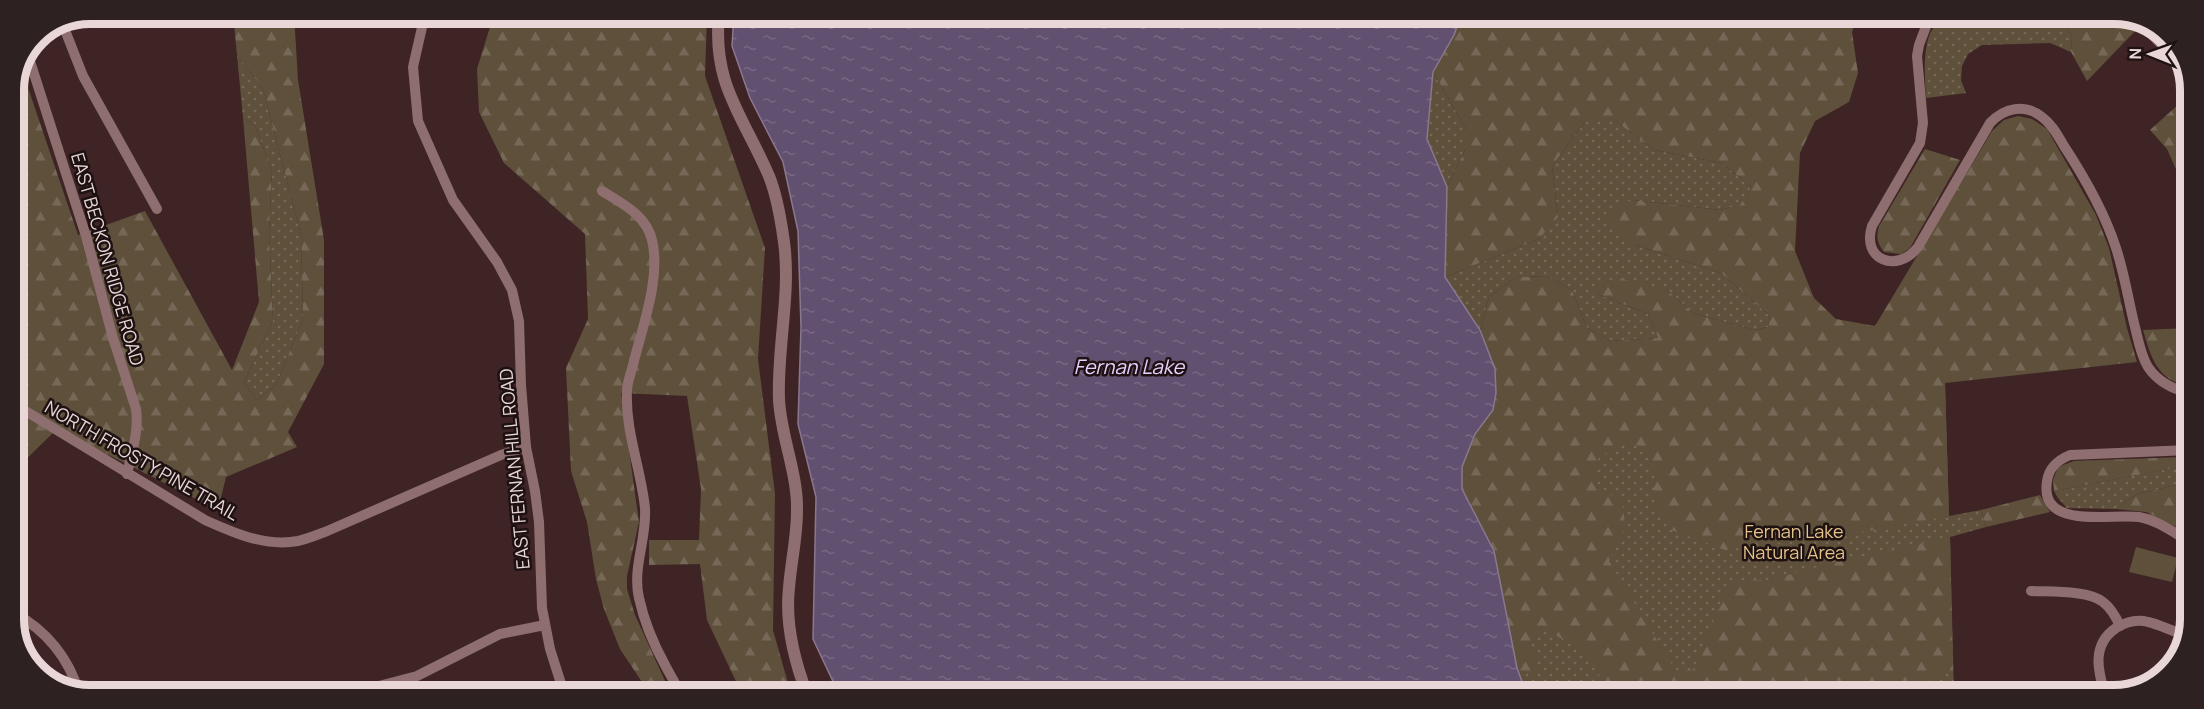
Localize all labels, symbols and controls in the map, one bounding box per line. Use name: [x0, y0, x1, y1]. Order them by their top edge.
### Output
north arrow: [2120, 24, 2180, 84]
text: N: [2124, 48, 2146, 60]
street label: EAST BECKON RIDGE ROAD: [66, 150, 150, 368]
water label: Fernan Lake: [1074, 353, 1185, 380]
street label: EAST FERNAN HILL ROAD: [493, 368, 535, 570]
street label: NORTH FROSTY PINE TRAIL: [41, 395, 243, 525]
park label: Fernan Lake Natural Area: [1743, 519, 1845, 564]

